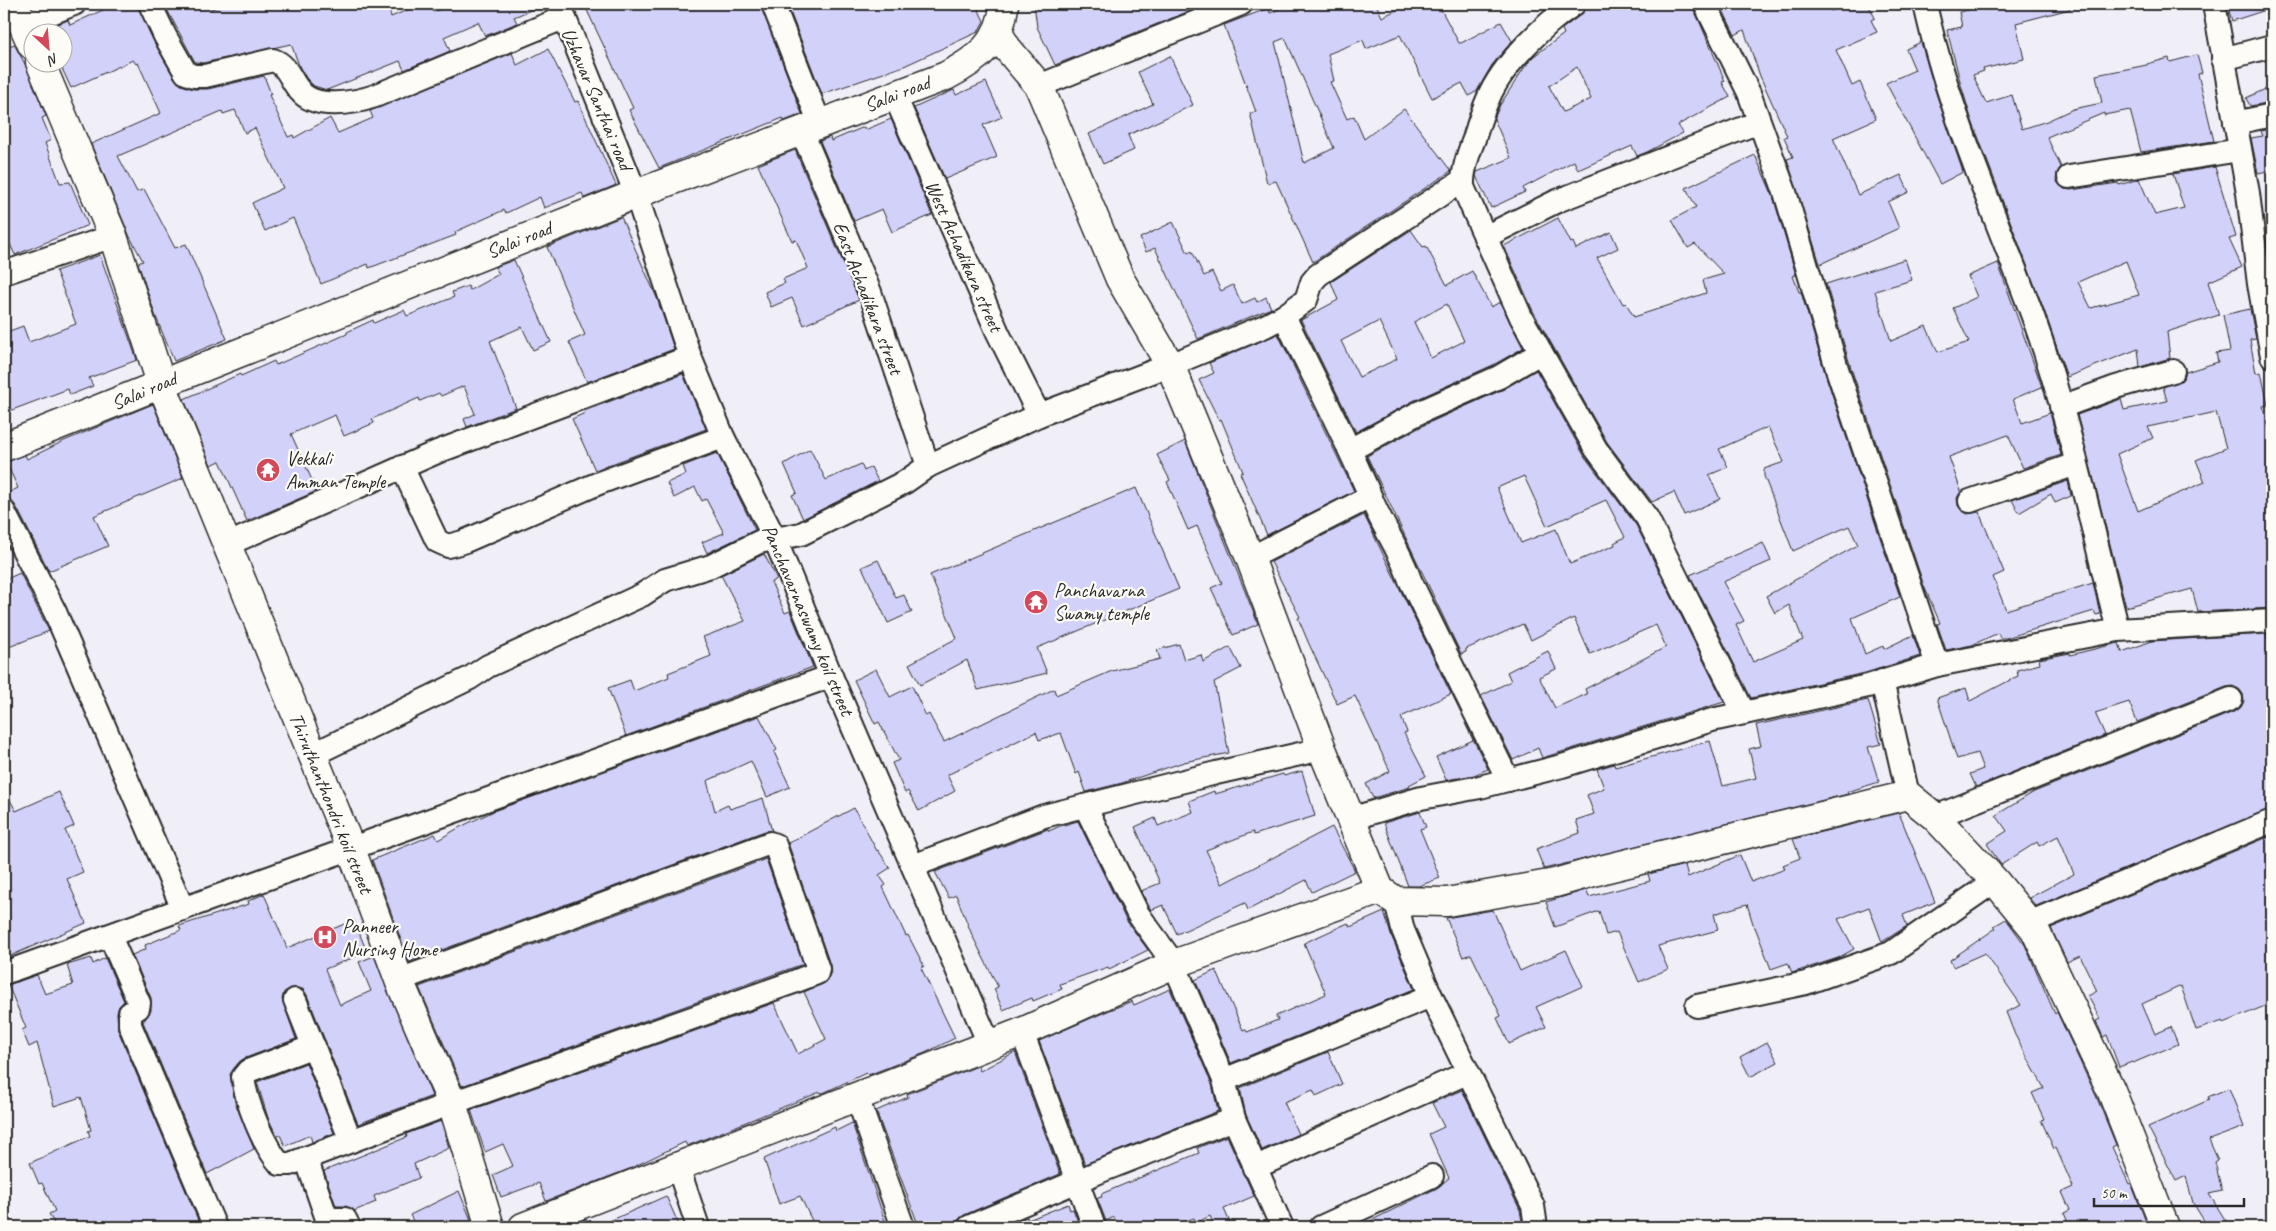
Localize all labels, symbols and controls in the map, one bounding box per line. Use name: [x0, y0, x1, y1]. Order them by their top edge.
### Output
north arrow: [22, 22, 72, 72]
street label: Uzhavar Santhai road: [556, 24, 639, 177]
text: N: [44, 50, 61, 70]
street label: Salai road: [861, 69, 936, 118]
street label: West Achadikara street: [919, 176, 1010, 338]
street label: Salai road: [483, 214, 558, 264]
street label: East Achadikara street: [827, 218, 909, 380]
street label: Salai road: [108, 365, 183, 416]
place label: Vekkali Amman Temple: [286, 446, 387, 494]
temple icon: Vekkali Amman Temple: [255, 457, 281, 483]
street label: Panchavarnaswamy koil street: [756, 521, 860, 721]
place label: Panchavarna Swamy temple: [1054, 578, 1150, 626]
temple icon: Panchavarna Swamy temple: [1023, 589, 1049, 615]
street label: Thiruthanthondri koil street: [283, 709, 380, 899]
place label: Panneer Nursing Home: [342, 914, 439, 962]
hospital icon: Panneer Nursing Home: [312, 924, 338, 950]
scale bar: [2094, 1176, 2244, 1208]
text: 50 m: [2101, 1184, 2128, 1203]

